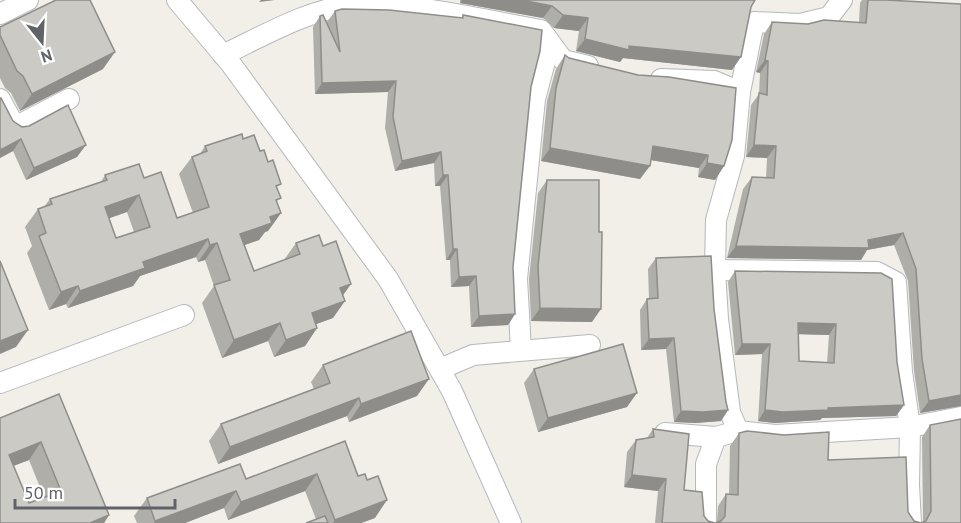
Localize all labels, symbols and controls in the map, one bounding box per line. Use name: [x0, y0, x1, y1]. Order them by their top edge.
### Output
north arrow: [12, 12, 72, 72]
text: N: [39, 45, 55, 67]
scale bar: [15, 472, 176, 510]
text: 50 m: [24, 481, 63, 504]

